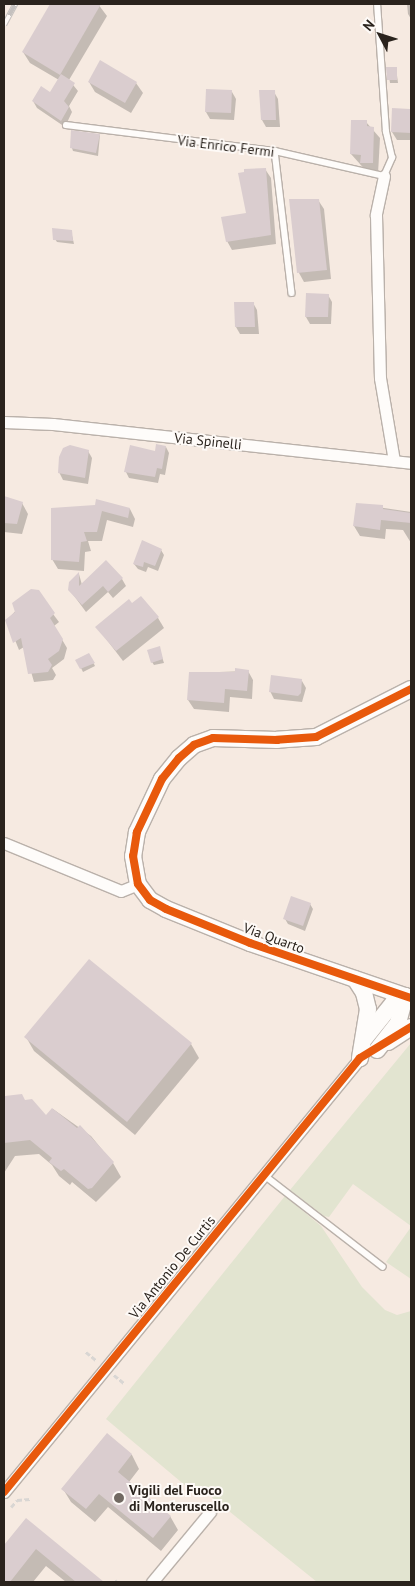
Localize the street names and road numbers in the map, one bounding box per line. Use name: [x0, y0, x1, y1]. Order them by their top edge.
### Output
street label: Via Enrico Fermi: [177, 132, 275, 160]
street label: Via Spinelli: [173, 429, 243, 453]
street label: Via Quarto: [241, 919, 307, 957]
street label: Via Antonio De Curtis: [125, 1212, 219, 1322]

